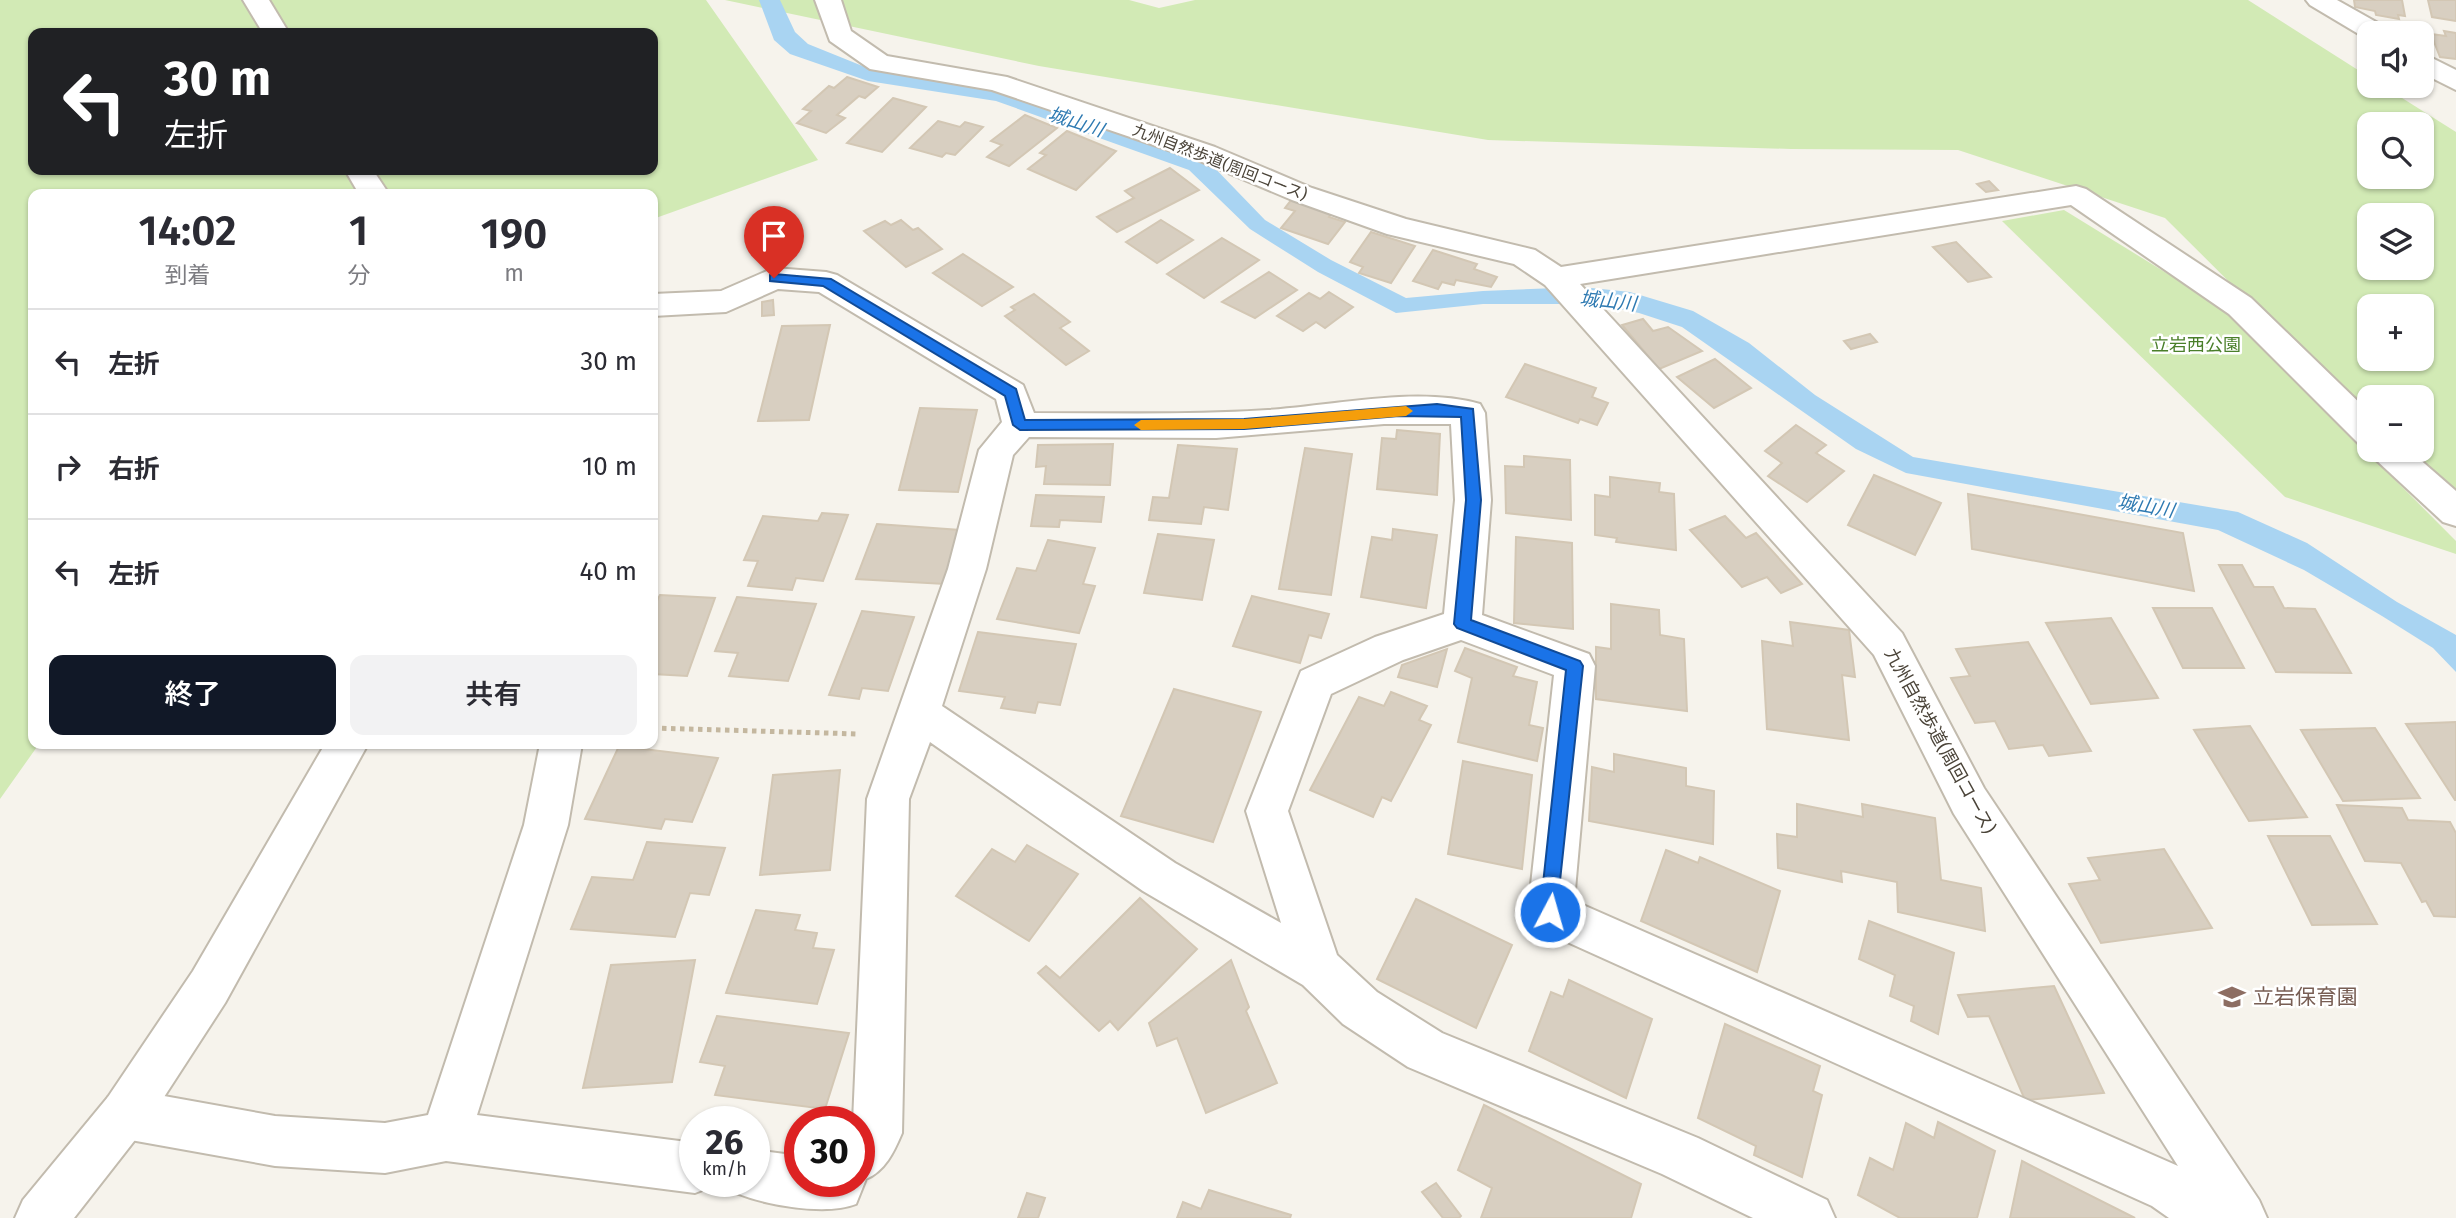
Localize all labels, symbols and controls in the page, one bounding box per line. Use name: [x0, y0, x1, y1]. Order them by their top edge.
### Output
map controls: [2357, 21, 2434, 462]
button: sound: [2357, 21, 2434, 98]
text: 30 m: [164, 49, 271, 108]
icon: left: [49, 56, 140, 147]
water label: 城山川: [1045, 102, 1109, 142]
button: search: [2357, 112, 2434, 189]
text: 左折: [164, 116, 228, 154]
street label: 九州自然歩道(周回コース): [1130, 120, 1310, 204]
button: layers: [2357, 203, 2434, 280]
text: 14:02: [139, 206, 237, 256]
text: 1: [349, 206, 368, 256]
pin: [744, 206, 804, 278]
text: 190: [481, 209, 547, 259]
icon: arrive: [755, 217, 793, 255]
text: m: [504, 259, 524, 287]
text: 到着: [165, 261, 211, 289]
text: 分: [347, 261, 370, 289]
water label: 城山川: [1578, 287, 1640, 316]
button: +: [2357, 294, 2434, 371]
park label: 立岩西公園: [2151, 334, 2241, 356]
icon: left: [49, 343, 87, 381]
text: 30 m: [580, 346, 637, 377]
text: 左折: [108, 349, 160, 380]
button: −: [2357, 385, 2434, 462]
icon: right: [49, 448, 87, 486]
text: 10 m: [582, 451, 637, 482]
text: 右折: [108, 454, 160, 485]
water label: 城山川: [2116, 490, 2178, 523]
icon: left: [49, 553, 87, 591]
text: 40 m: [579, 556, 637, 587]
text: 左折: [108, 559, 160, 590]
street label: 九州自然歩道(周回コース): [1880, 644, 2000, 838]
button: 終了: [49, 655, 336, 735]
button: 共有: [350, 655, 637, 735]
position arrow: [1513, 875, 1587, 949]
school or university icon: 立岩保育園: [2217, 982, 2247, 1012]
place label: 立岩保育園: [2253, 984, 2358, 1010]
speed limit sign: 30: [784, 1106, 875, 1197]
text: 26: [706, 1121, 743, 1163]
text: km/h: [702, 1158, 747, 1180]

